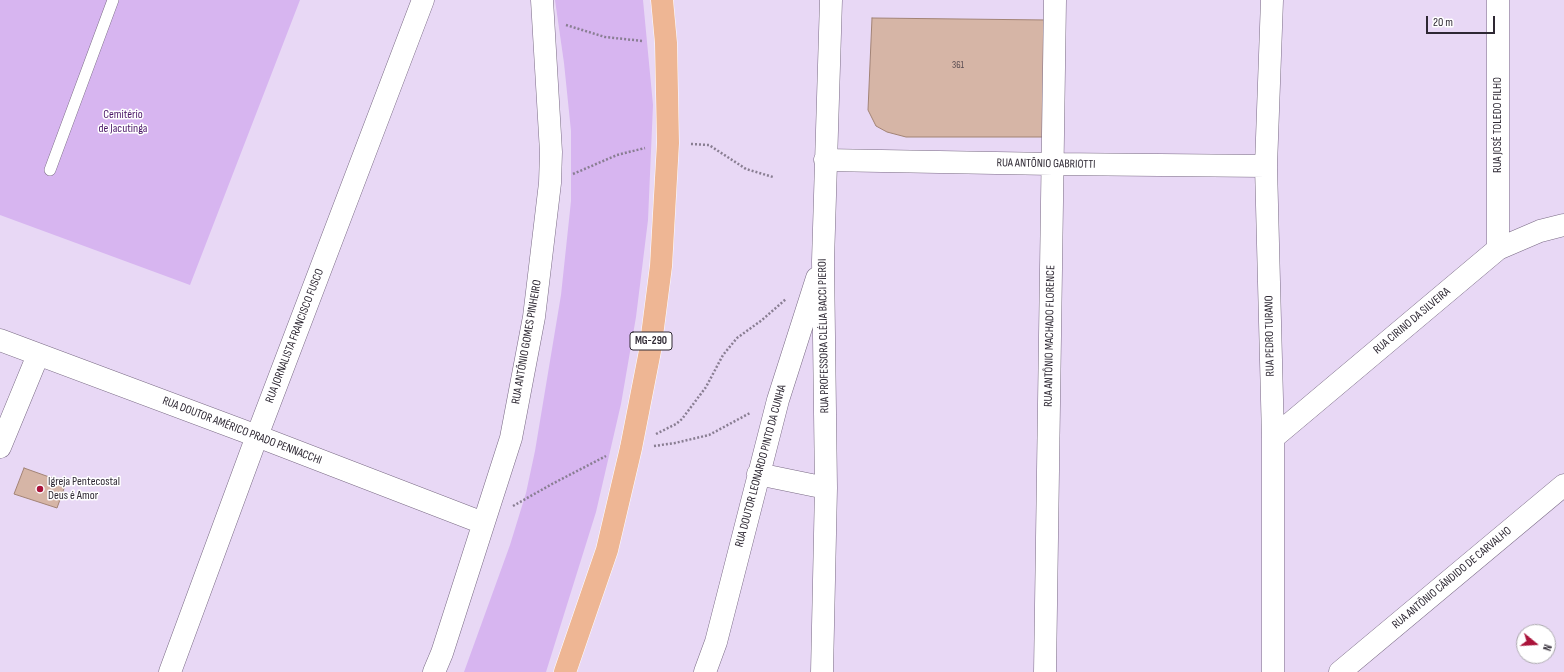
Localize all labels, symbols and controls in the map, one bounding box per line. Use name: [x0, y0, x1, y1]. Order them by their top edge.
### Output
scale bar: [1428, 8, 1497, 34]
text: 20 m: [1433, 15, 1453, 30]
house number: 361: [952, 59, 964, 71]
street label: RUA JOSÉ TOLEDO FILHO: [1491, 77, 1505, 173]
park label: Cemitério de Jacutinga: [99, 108, 147, 136]
street label: RUA ANTÔNIO GABRIOTTI: [996, 156, 1096, 172]
street label: RUA PROFESSORA CLÉLIA BACCI PIEROI: [815, 259, 833, 413]
street label: RUA ANTÔNIO MACHADO FLORENCE: [1042, 265, 1058, 407]
street label: RUA JORNALISTA FRANCISCO FUSCO: [263, 267, 327, 405]
street label: RUA ANTÔNIO GOMES PINHEIRO: [509, 279, 545, 405]
street label: RUA CIRINO DA SILVEIRA: [1371, 285, 1453, 357]
street label: RUA PEDRO TURANO: [1262, 295, 1278, 377]
road number: MG-290: [630, 332, 672, 350]
street label: RUA DOUTOR LEONARDO PINTO DA CUNHA: [732, 383, 790, 549]
street label: RUA DOUTOR AMÉRICO PRADO PENNACCHI: [160, 394, 324, 468]
place label: Igreja Pentecostal Deus é Amor: [48, 475, 120, 503]
marker: Igreja Pentecostal Deus é Amor: [35, 484, 45, 494]
street label: RUA ANTÔNIO CÂNDIDO DE CARVALHO: [1389, 524, 1515, 632]
north arrow: [1516, 624, 1556, 664]
text: N: [1540, 643, 1554, 652]

